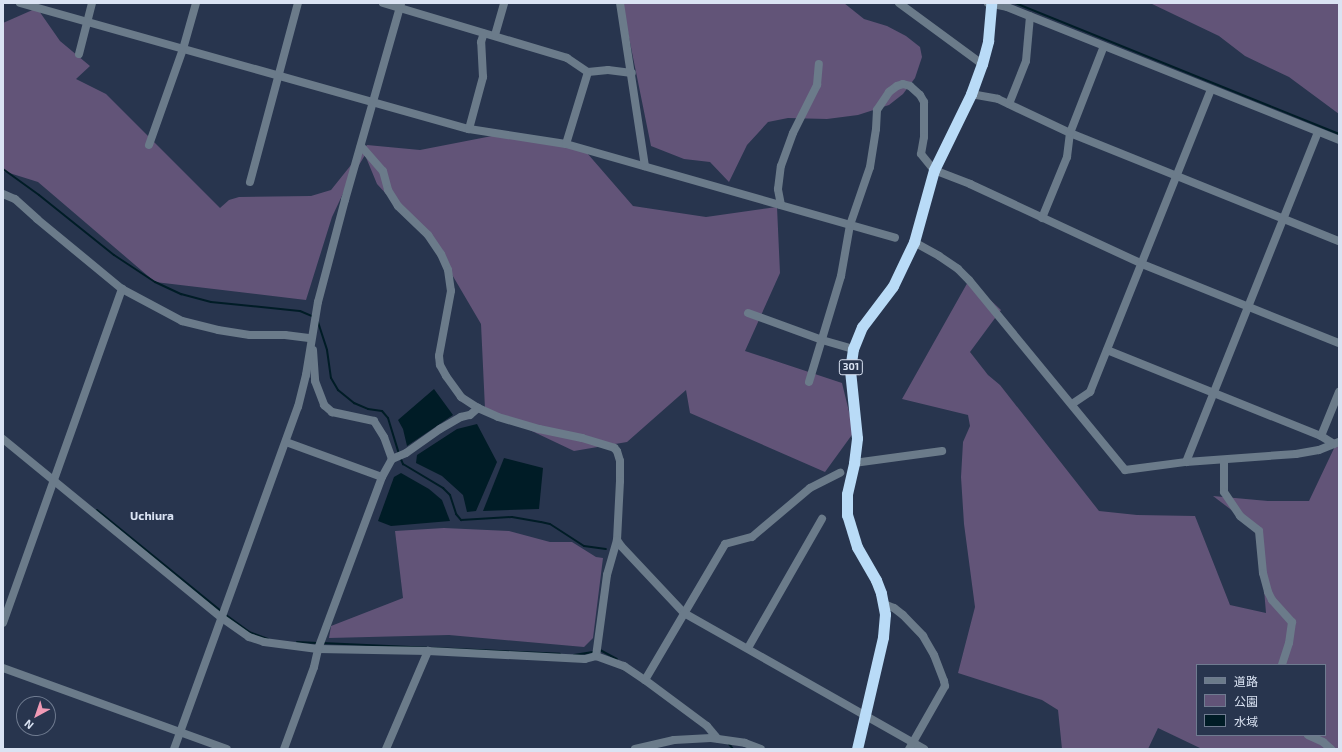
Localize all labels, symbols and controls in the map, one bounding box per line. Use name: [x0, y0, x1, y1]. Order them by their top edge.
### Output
road number: 301: [838, 359, 864, 375]
district label: Uchiura: [130, 509, 174, 523]
legend: [1196, 664, 1326, 736]
text: 道路: [1234, 674, 1258, 688]
text: 公園: [1234, 694, 1258, 708]
north arrow: [16, 696, 56, 736]
text: 水域: [1234, 714, 1258, 728]
text: N: [21, 717, 36, 732]

